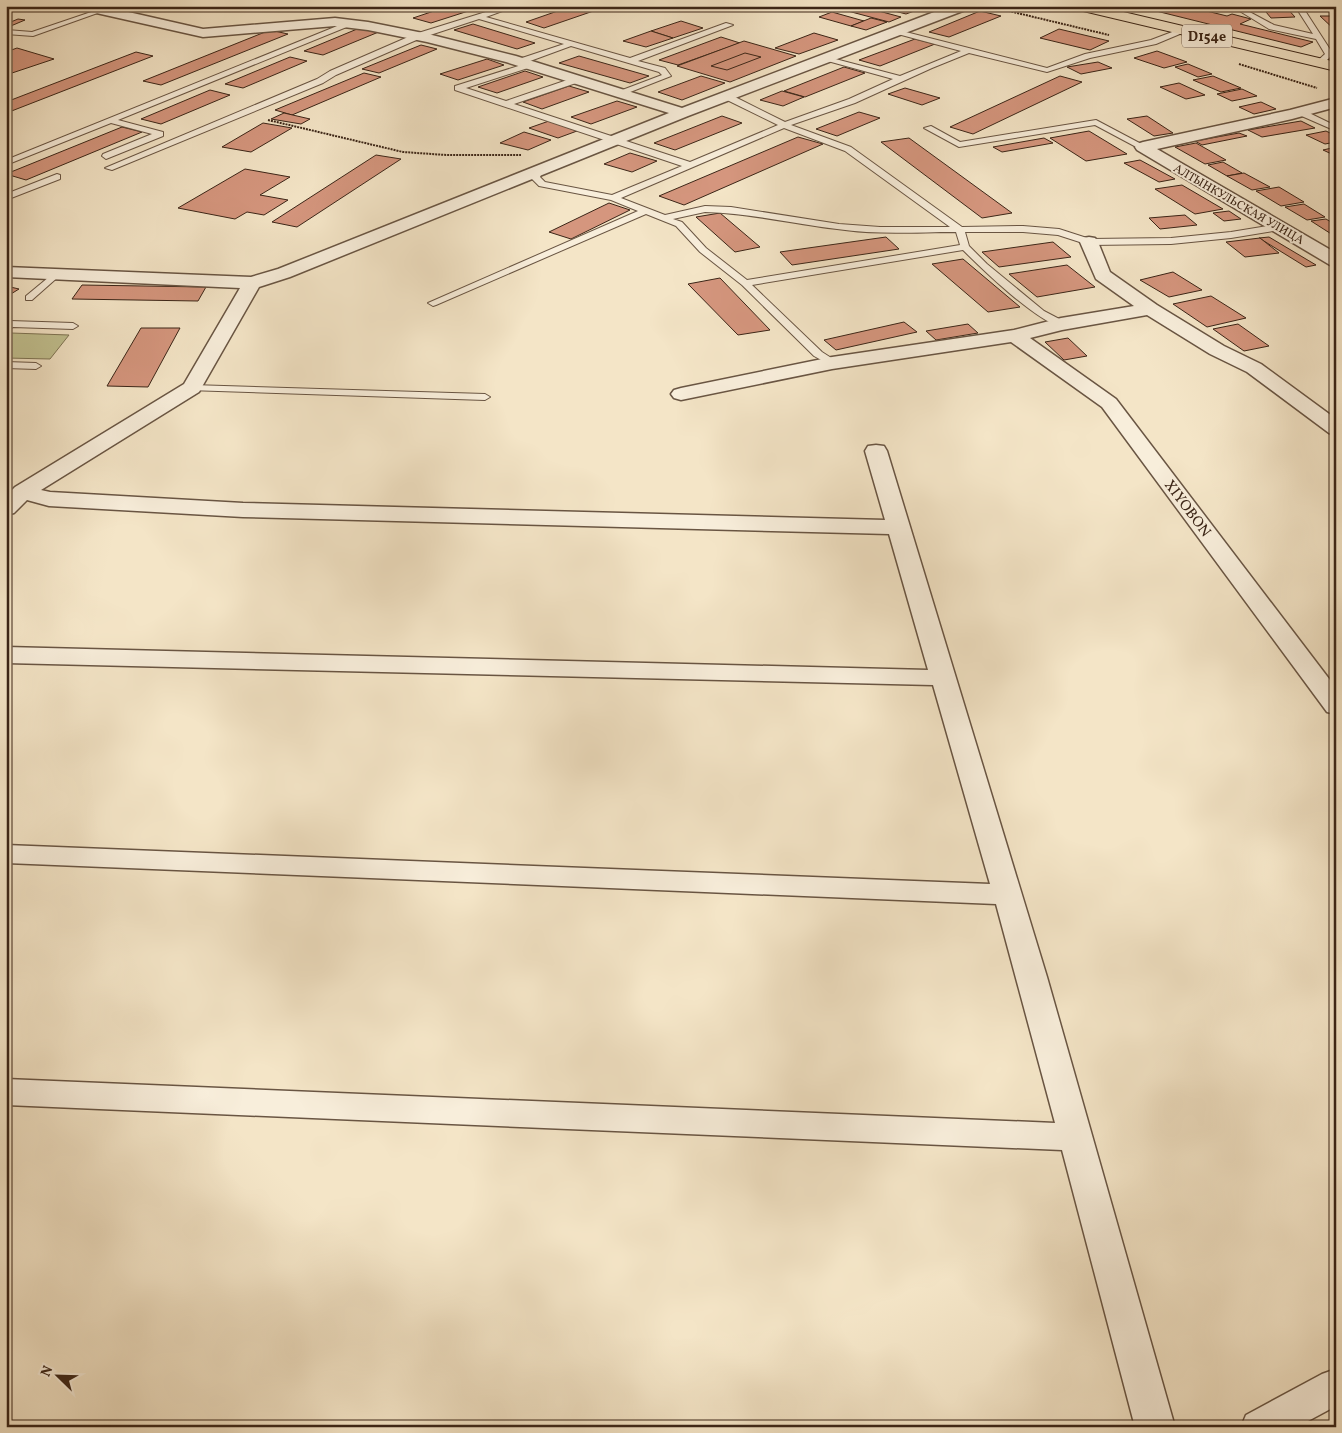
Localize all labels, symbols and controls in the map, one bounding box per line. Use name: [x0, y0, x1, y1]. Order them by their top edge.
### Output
road number: D154e: [1182, 24, 1232, 48]
street label: АЛТЫНКУЛЬСКАЯ УЛИЦА: [1170, 161, 1307, 249]
street label: XIYOBON: [1158, 476, 1215, 542]
north arrow: [32, 1350, 82, 1400]
text: N: [37, 1363, 58, 1380]

